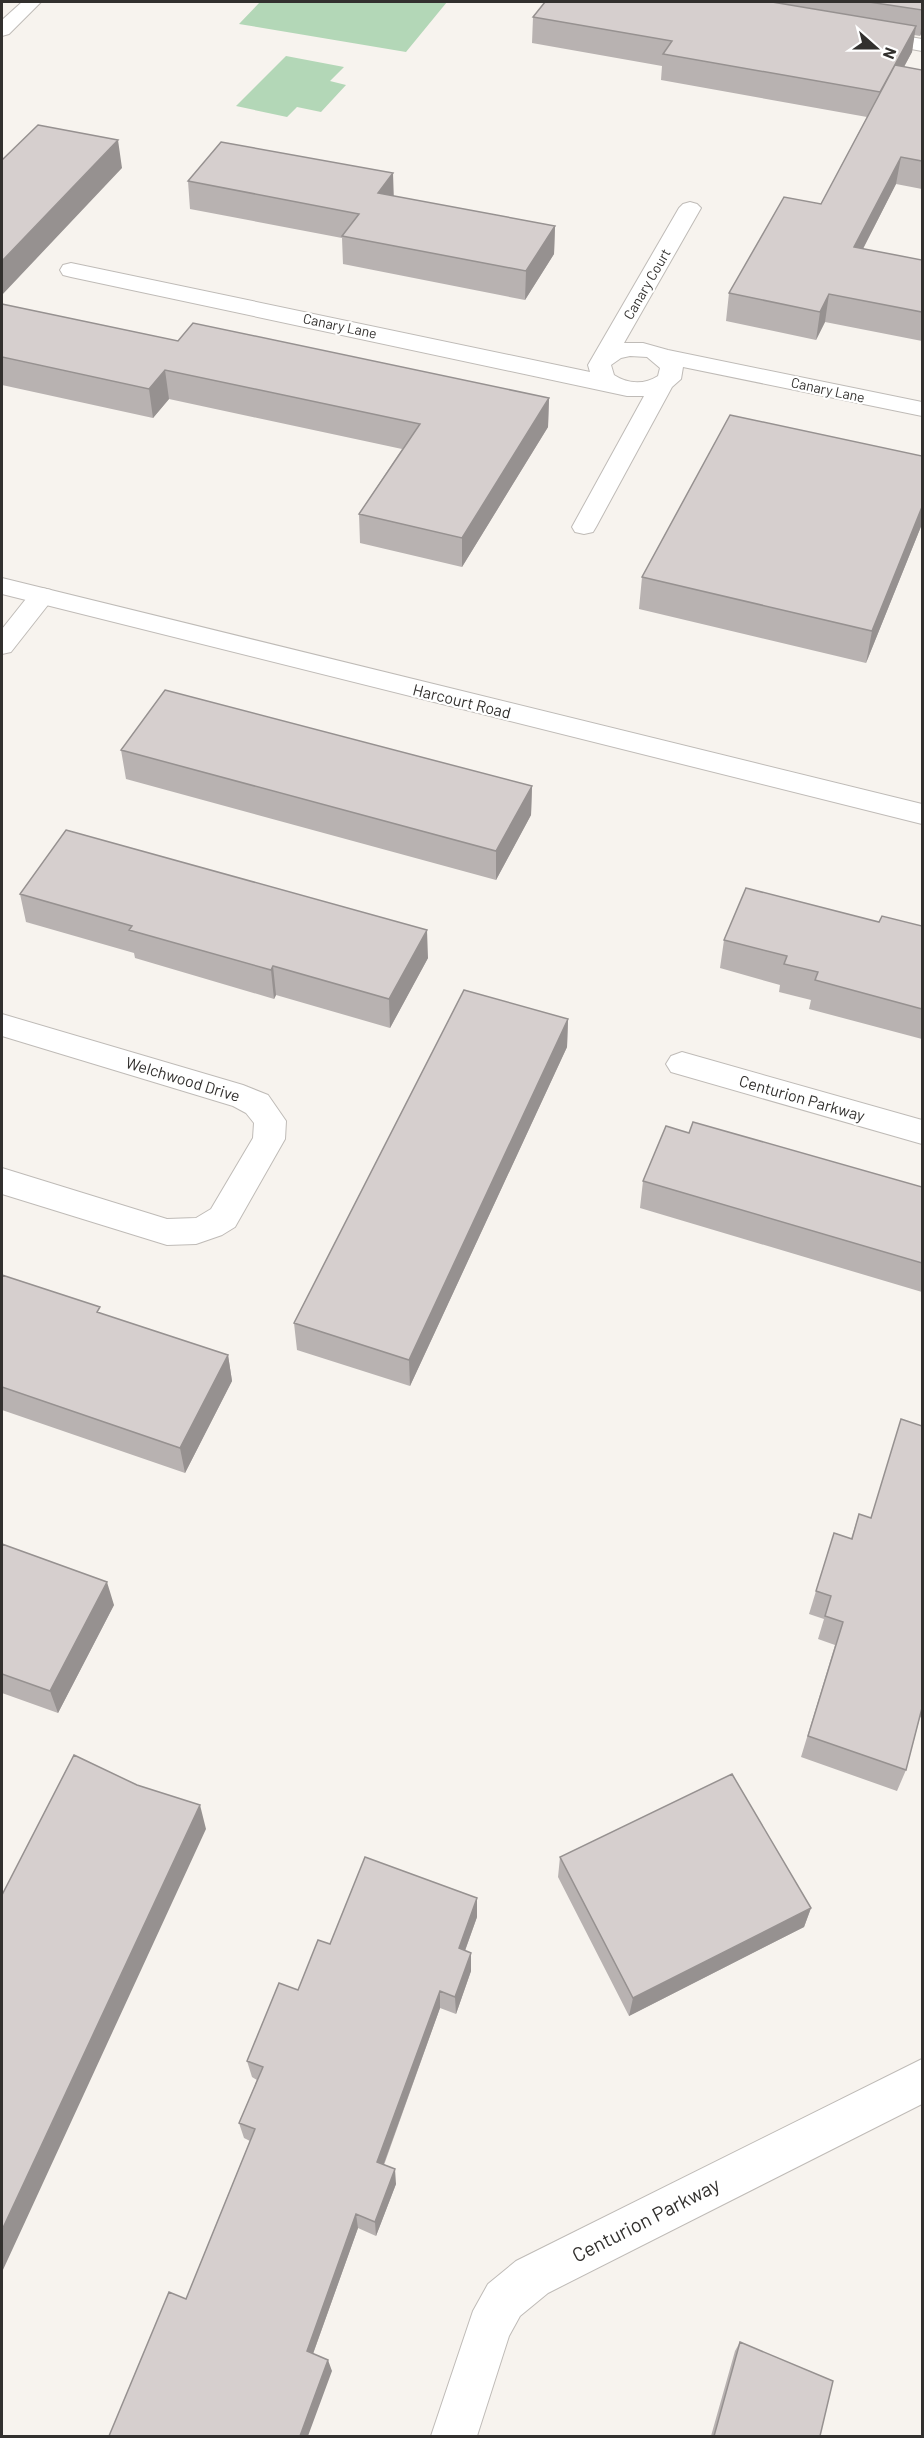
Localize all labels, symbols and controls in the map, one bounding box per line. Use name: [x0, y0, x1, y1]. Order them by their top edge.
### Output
north arrow: [846, 18, 906, 78]
text: N: [880, 45, 901, 62]
street label: Canary Court: [619, 245, 674, 322]
street label: Canary Lane: [302, 309, 379, 342]
street label: Canary Lane: [790, 373, 867, 406]
street label: Harcourt Road: [411, 679, 513, 722]
street label: Welchwood Drive: [124, 1052, 243, 1105]
street label: Centurion Parkway: [737, 1070, 868, 1125]
street label: Centurion Parkway: [568, 2172, 723, 2267]

